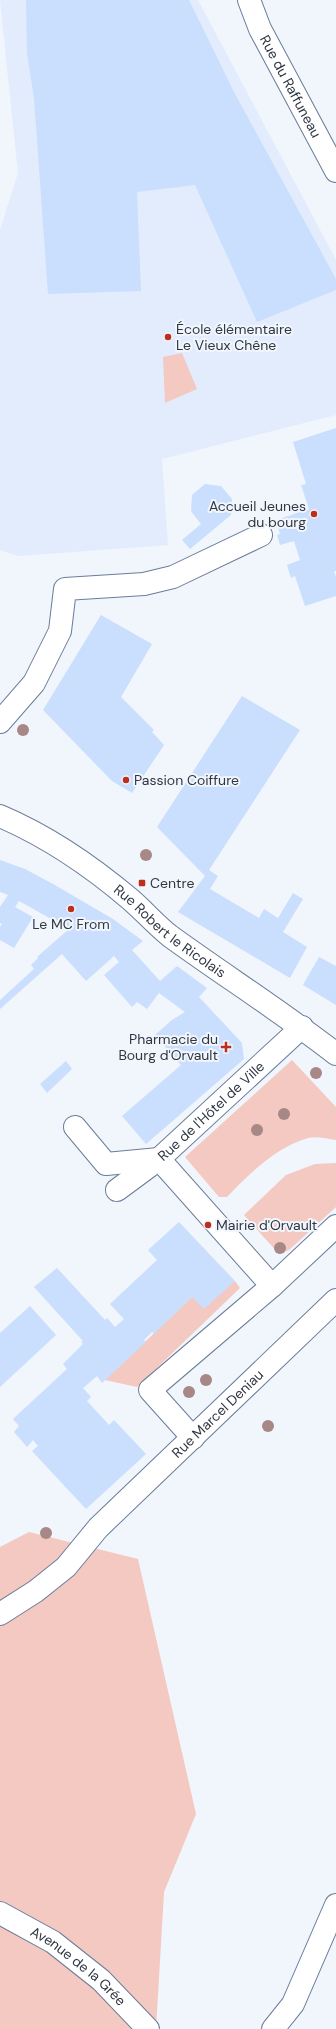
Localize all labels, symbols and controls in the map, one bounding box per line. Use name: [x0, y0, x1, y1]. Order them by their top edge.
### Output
street label: Rue du Raffuneau: [256, 32, 325, 141]
place label: École élémentaire Le Vieux Chêne: [176, 320, 292, 354]
marker: École élémentaire Le Vieux Chêne: [163, 332, 173, 342]
place label: Accueil Jeunes du bourg: [209, 497, 306, 531]
marker: Accueil Jeunes du bourg: [309, 509, 319, 519]
place label: Passion Coiffure: [134, 771, 239, 789]
marker: Passion Coiffure: [121, 775, 131, 785]
place label: Centre: [150, 874, 194, 892]
marker: Centre: [137, 878, 147, 888]
street label: Rue Robert le Ricolais: [110, 880, 229, 982]
marker: Le MC From: [66, 904, 76, 914]
place label: Le MC From: [32, 915, 110, 933]
place label: Pharmacie du Bourg d'Orvault: [118, 1030, 218, 1064]
marker: Pharmacie du Bourg d'Orvault: [221, 1042, 231, 1052]
street label: Rue de l'Hôtel de Ville: [154, 1057, 268, 1165]
place label: Mairie d'Orvault: [216, 1216, 317, 1234]
marker: Mairie d'Orvault: [203, 1220, 213, 1230]
street label: Rue Marcel Deniau: [168, 1366, 267, 1462]
street label: Avenue de la Grée: [27, 1922, 130, 2010]

